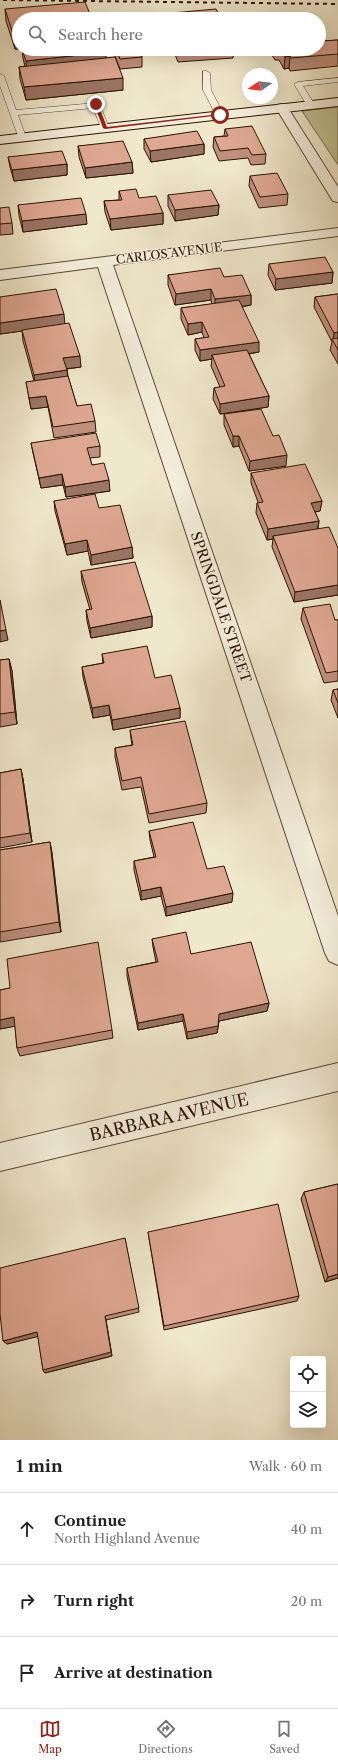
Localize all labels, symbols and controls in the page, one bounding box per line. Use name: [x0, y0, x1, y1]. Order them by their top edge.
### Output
search box: [12, 12, 326, 56]
icon: search: [26, 23, 48, 45]
text: Search here: [58, 25, 143, 44]
north arrow: [242, 68, 278, 104]
route end: [87, 95, 105, 113]
route start: [211, 106, 229, 124]
street label: CARLOS AVENUE: [115, 239, 223, 267]
street label: SPRINGDALE STREET: [187, 529, 255, 685]
street label: BARBARA AVENUE: [87, 1089, 251, 1145]
map controls: [290, 1356, 326, 1428]
button: locate: [290, 1356, 326, 1392]
button: layers: [290, 1392, 326, 1428]
text: 1 min: [16, 1456, 63, 1476]
text: Walk · 60 m: [249, 1458, 322, 1474]
text: Continue: [54, 1511, 126, 1530]
icon: ahead: [16, 1518, 38, 1540]
text: 40 m: [291, 1521, 322, 1537]
text: North Highland Avenue: [54, 1530, 200, 1546]
icon: right: [16, 1590, 38, 1612]
text: Turn right: [54, 1591, 134, 1610]
text: 20 m: [291, 1593, 322, 1609]
icon: arrive: [16, 1662, 38, 1684]
text: Arrive at destination: [54, 1663, 213, 1682]
tab: Map: [38, 1718, 62, 1756]
tab: Directions: [138, 1718, 193, 1756]
tab: Saved: [269, 1718, 300, 1756]

